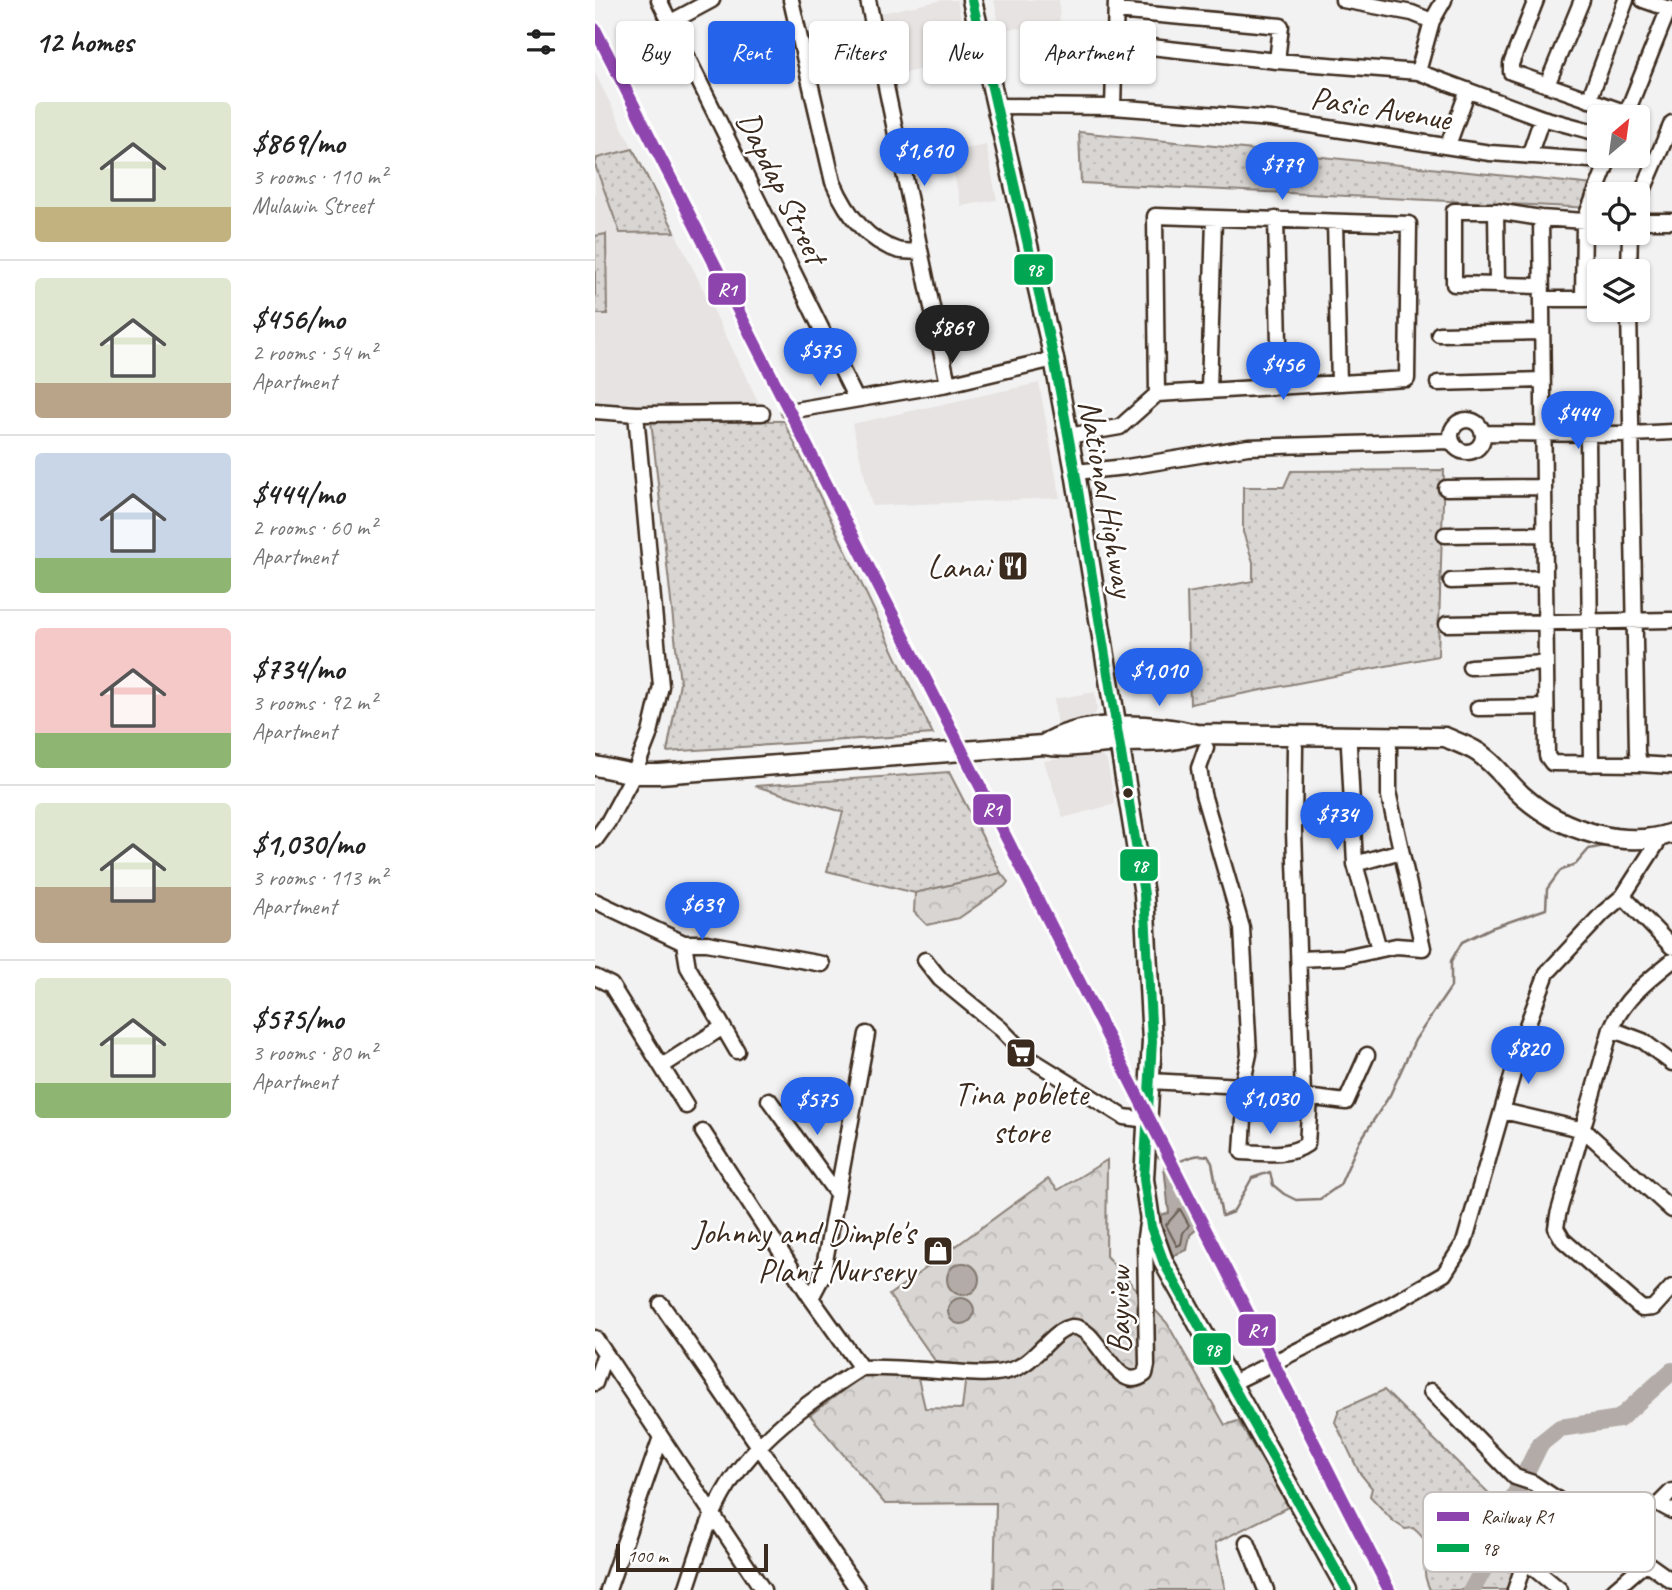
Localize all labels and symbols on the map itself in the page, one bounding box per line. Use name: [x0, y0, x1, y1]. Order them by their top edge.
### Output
street label: Pasic Avenue: [1308, 76, 1456, 140]
street label: Dapdap Street: [727, 104, 839, 274]
north arrow: [1587, 105, 1650, 168]
pin: $1,610: [867, 128, 981, 188]
pin: $779: [1241, 142, 1323, 202]
line badge: 98: [1013, 253, 1054, 286]
text: 98: [1026, 258, 1045, 282]
line badge: R1: [707, 272, 747, 306]
text: R1: [718, 278, 739, 302]
pin: $869: [911, 306, 993, 365]
pin: $575: [779, 328, 861, 388]
pin: $456: [1242, 342, 1324, 402]
pin: $444: [1537, 392, 1619, 451]
street label: National Highway: [1069, 397, 1145, 603]
place label: Lanai: [927, 546, 994, 588]
restaurant icon: Lanai: [996, 549, 1030, 583]
pin: $1,010: [1102, 648, 1216, 708]
unlabelled marker: [1121, 786, 1135, 800]
pin: $734: [1296, 792, 1378, 852]
line badge: R1: [972, 793, 1012, 826]
text: R1: [983, 798, 1004, 822]
line badge: 98: [1119, 848, 1159, 882]
text: 98: [1131, 854, 1150, 878]
pin: $639: [661, 883, 743, 942]
pin: $820: [1487, 1026, 1569, 1086]
supermarket icon: Tina poblete store: [1004, 1036, 1038, 1070]
place label: Tina poblete store: [954, 1073, 1090, 1153]
pin: $1,030: [1213, 1076, 1327, 1136]
pin: $575: [776, 1078, 858, 1137]
place label: Johnny and Dimple's Plant Nursery: [691, 1212, 918, 1292]
shop icon: Johnny and Dimple's Plant Nursery: [921, 1234, 955, 1268]
street label: Bayview: [1098, 1264, 1140, 1354]
line badge: R1: [1237, 1313, 1277, 1347]
text: R1: [1248, 1319, 1269, 1343]
line badge: 98: [1192, 1332, 1232, 1366]
text: 98: [1204, 1338, 1223, 1362]
legend: [1423, 1492, 1655, 1572]
text: Railway R1: [1481, 1505, 1555, 1529]
text: 98: [1481, 1537, 1501, 1561]
scale bar: [616, 1541, 768, 1573]

